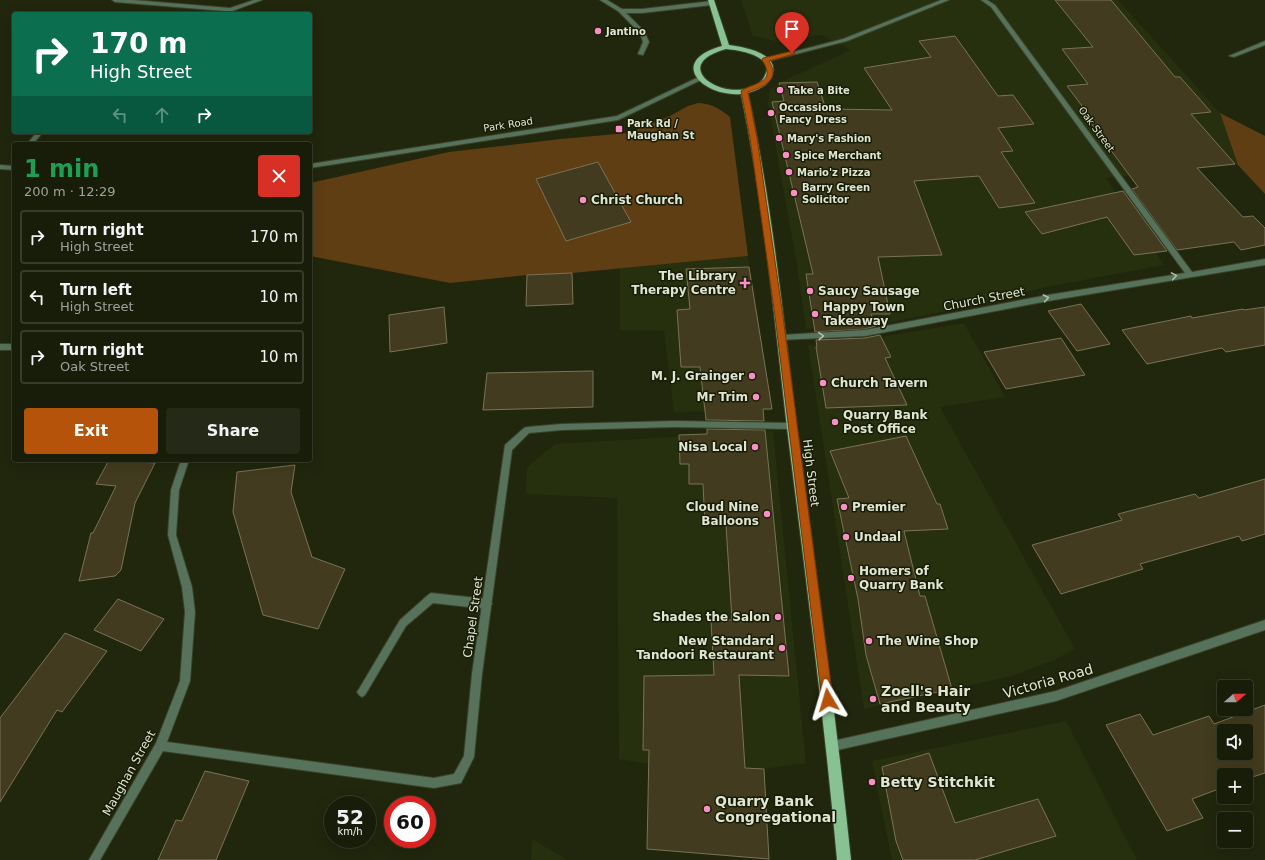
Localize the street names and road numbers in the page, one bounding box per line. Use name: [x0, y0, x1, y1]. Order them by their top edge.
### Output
street label: Oak Street: [1076, 104, 1117, 154]
street label: Park Road: [483, 115, 534, 134]
street label: Church Street: [942, 284, 1026, 314]
street label: High Street: [800, 438, 822, 508]
street label: Chapel Street: [460, 575, 486, 659]
street label: Victoria Road: [1001, 661, 1095, 701]
street label: Maughan Street: [100, 727, 158, 818]

